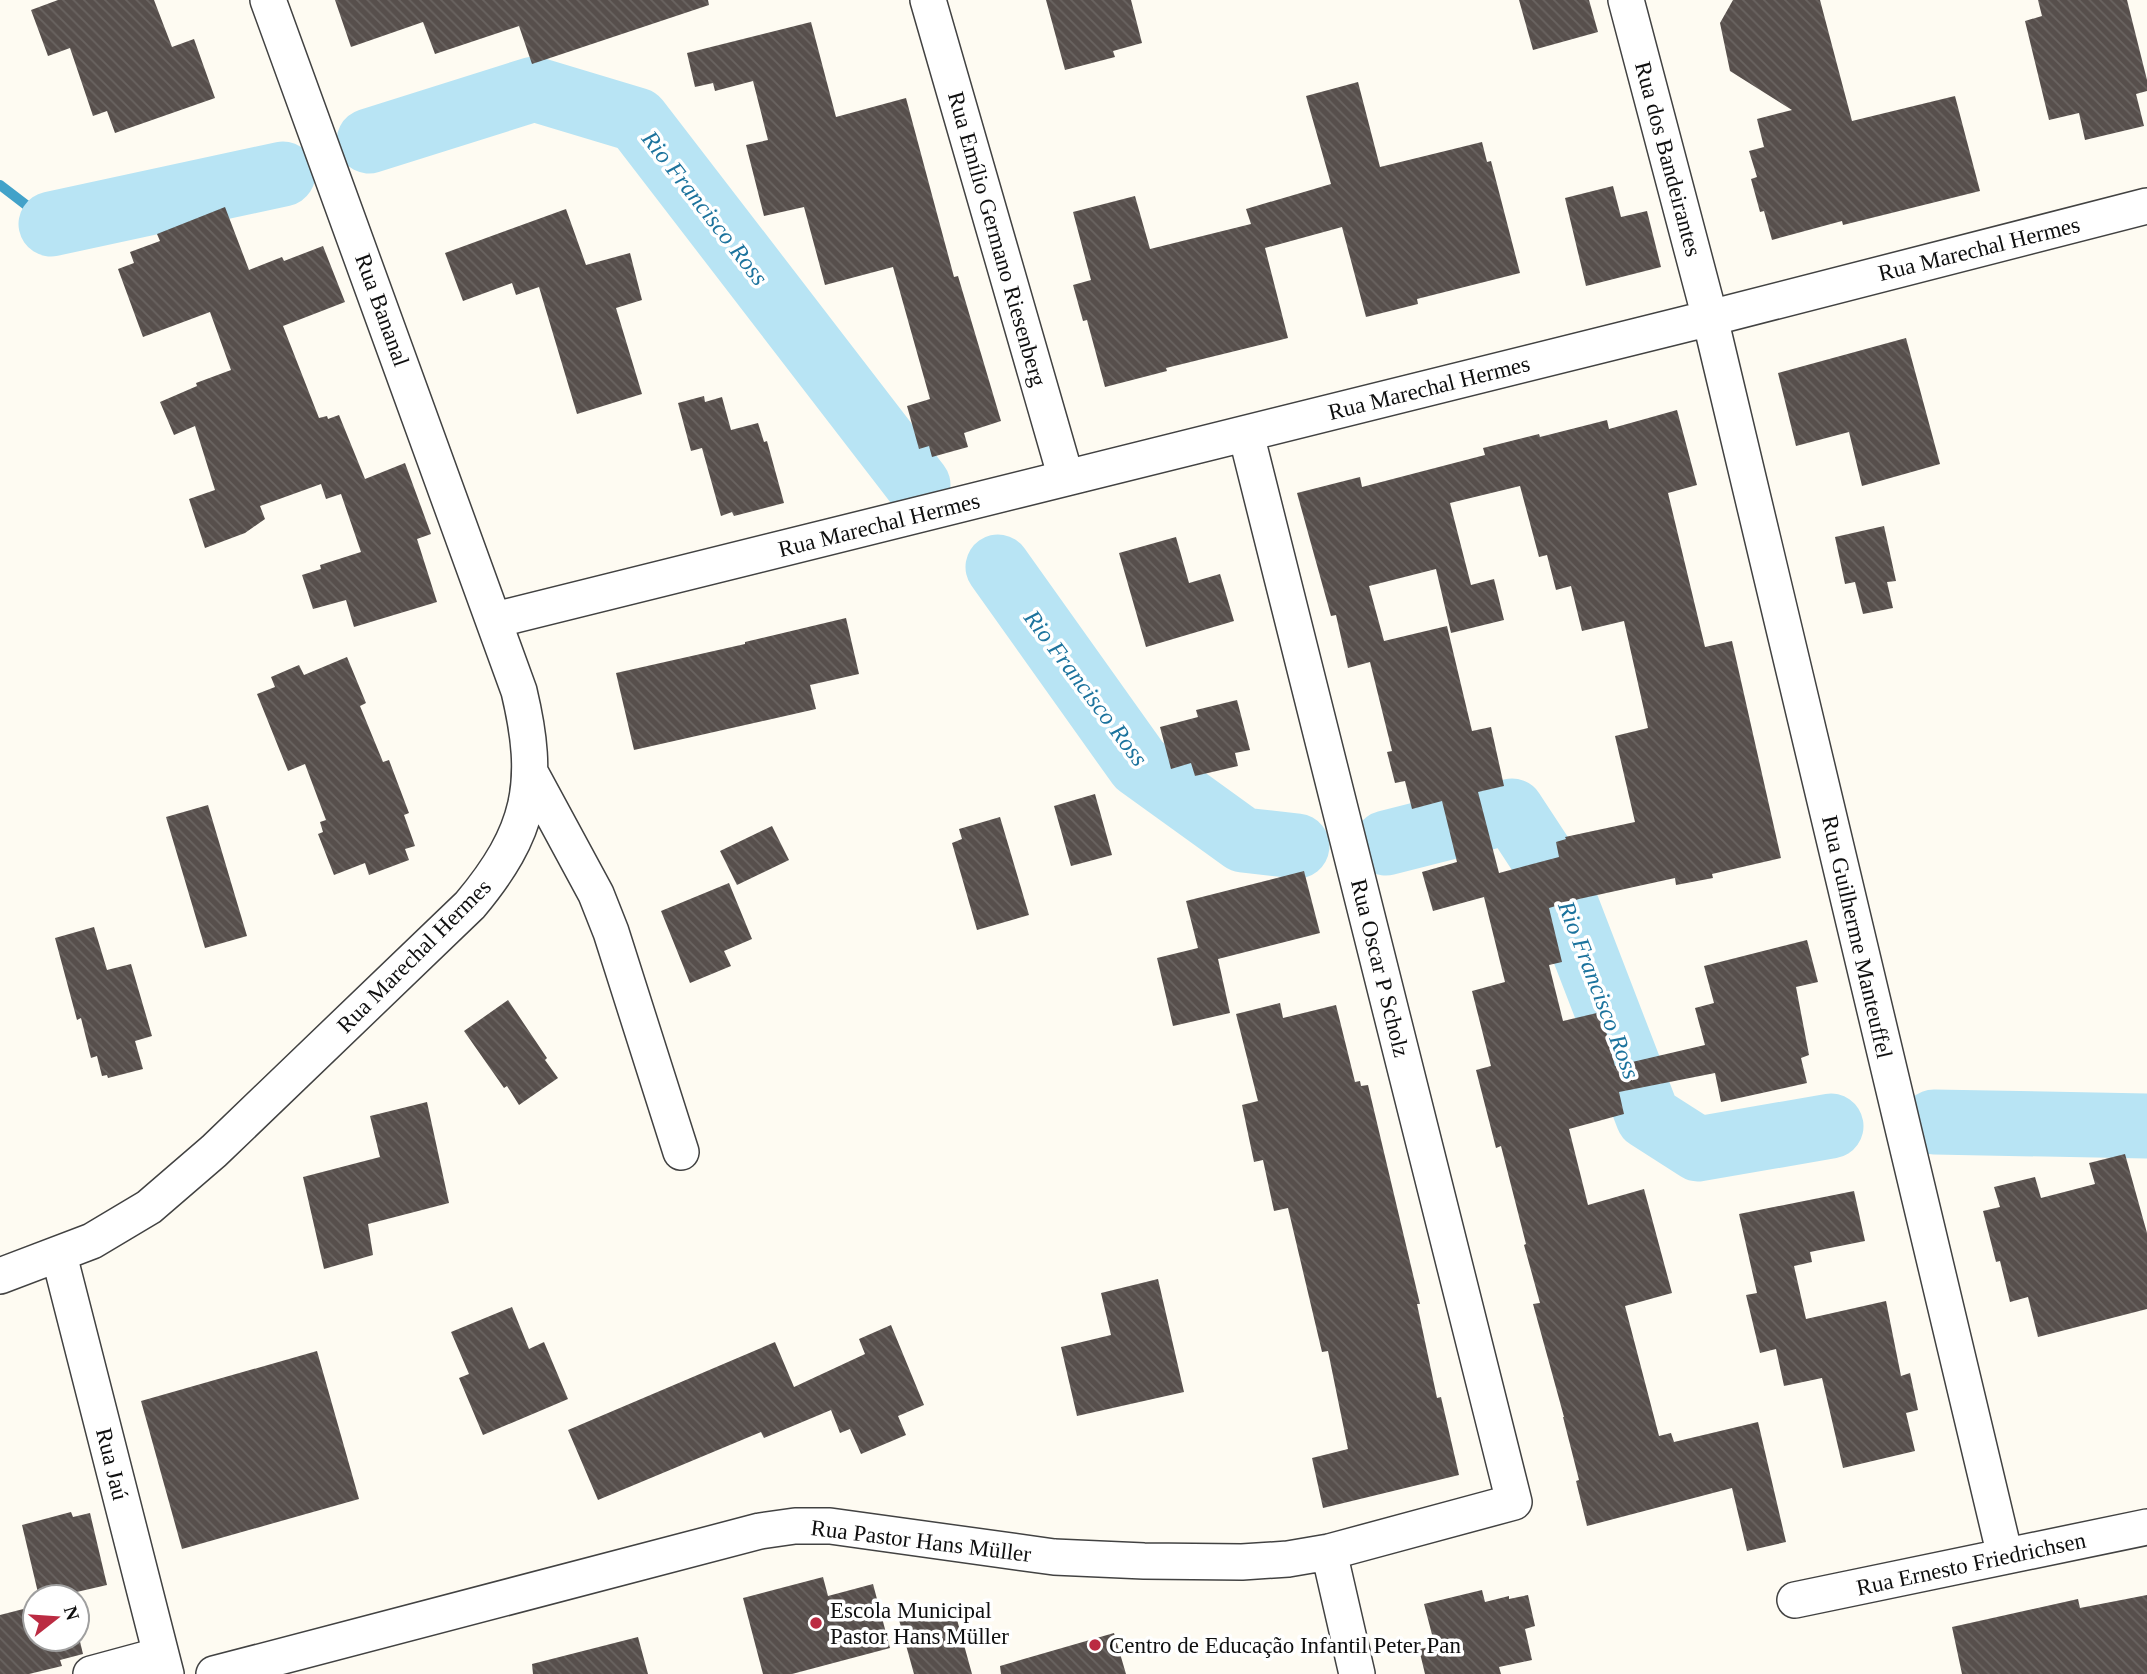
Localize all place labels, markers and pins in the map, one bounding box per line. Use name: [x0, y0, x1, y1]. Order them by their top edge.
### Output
place label: Escola Municipal Pastor Hans Müller: [830, 1598, 1009, 1649]
marker: Escola Municipal Pastor Hans Müller: [808, 1615, 824, 1631]
place label: Centro de Educação Infantil Peter Pan: [1109, 1633, 1461, 1658]
marker: Centro de Educação Infantil Peter Pan: [1087, 1637, 1103, 1653]

